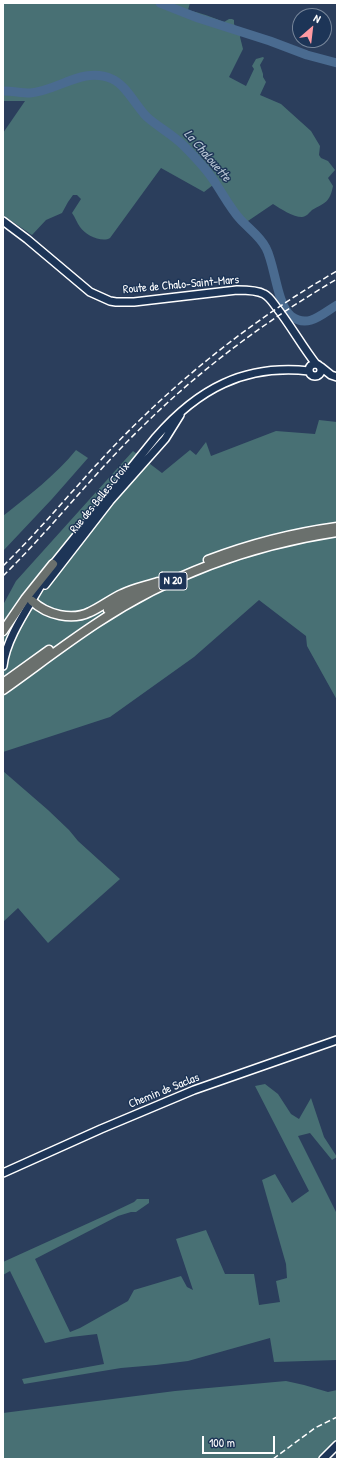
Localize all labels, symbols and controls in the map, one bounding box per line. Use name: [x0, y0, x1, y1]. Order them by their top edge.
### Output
north arrow: [292, 8, 332, 48]
text: N: [311, 11, 323, 26]
water label: La Chalouette: [180, 127, 234, 185]
street label: Route de Chalo-Saint-Mars: [122, 273, 240, 297]
street label: Rue des Belles Croix: [67, 460, 133, 536]
road number: N 20: [159, 572, 187, 590]
street label: Chemin de Saclas: [127, 1070, 201, 1112]
scale bar: [204, 1428, 277, 1454]
text: 100 m: [209, 1434, 235, 1451]

